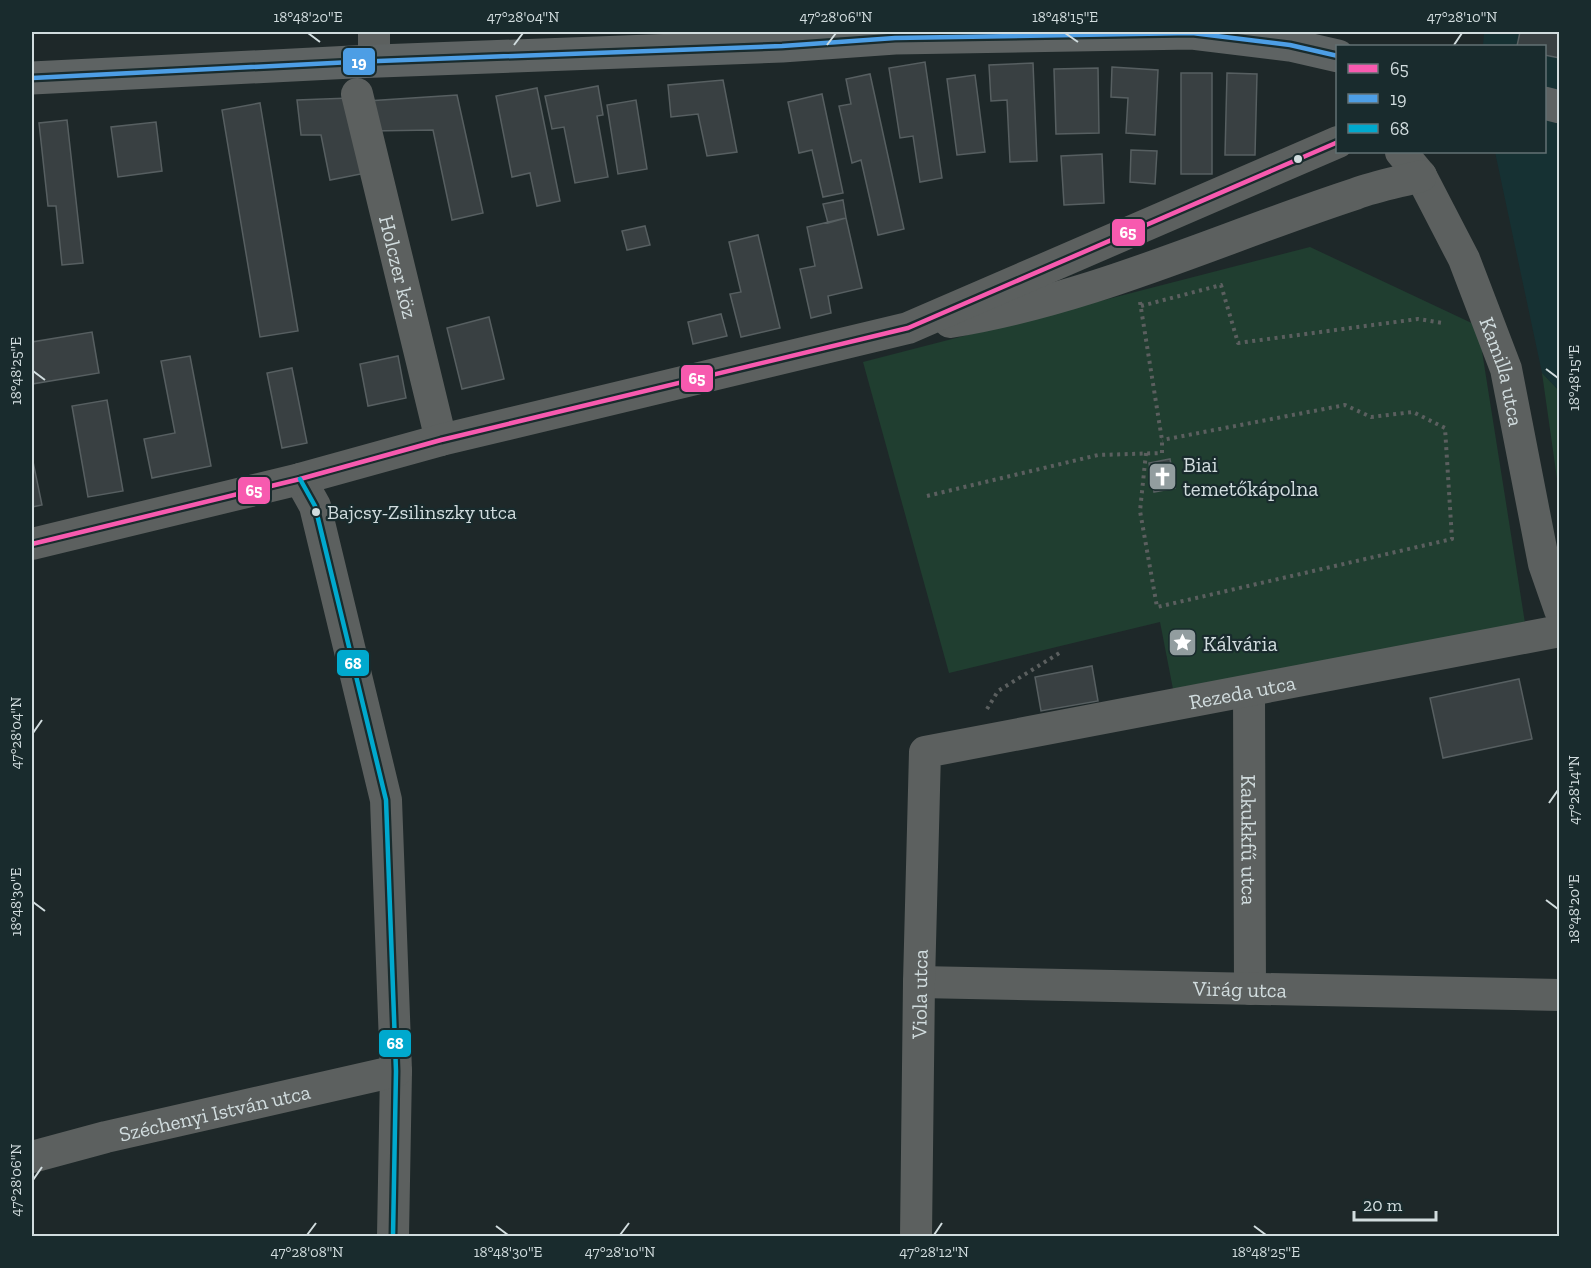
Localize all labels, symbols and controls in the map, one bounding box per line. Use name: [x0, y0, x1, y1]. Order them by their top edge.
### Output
text: 18°48'20"E: [274, 8, 343, 26]
text: 47°28'04"N: [487, 8, 559, 26]
text: 47°28'06"N: [800, 8, 872, 26]
text: 18°48'15"E: [1032, 8, 1098, 26]
text: 47°28'10"N: [1427, 8, 1497, 26]
legend: [1336, 45, 1546, 153]
line badge: 19: [342, 47, 376, 76]
text: 19: [351, 53, 367, 72]
text: 65: [1390, 58, 1409, 80]
text: 19: [1390, 88, 1407, 110]
text: 68: [1390, 118, 1409, 140]
unlabelled marker: [1292, 153, 1304, 165]
street label: Holczer köz: [374, 213, 424, 321]
line badge: 65: [1111, 218, 1146, 247]
text: 65: [1120, 223, 1136, 242]
street label: Kamilla utca: [1475, 313, 1529, 428]
text: 18°48'25"E: [7, 337, 25, 405]
text: 18°48'15"E: [1565, 345, 1583, 411]
line badge: 65: [680, 364, 714, 393]
text: 65: [689, 369, 705, 388]
place label: Biai temetőkápolna: [1183, 452, 1318, 501]
church icon: Biai temetőkápolna: [1146, 460, 1178, 492]
line badge: 65: [237, 476, 271, 505]
text: 65: [246, 481, 262, 500]
place label: Bajcsy-Zsilinszky utca: [327, 500, 517, 524]
marker: Bajcsy-Zsilinszky utca: [310, 506, 322, 518]
place icon: Kálvária: [1166, 627, 1198, 659]
place label: Kálvária: [1203, 631, 1278, 656]
line badge: 68: [336, 649, 370, 677]
text: 68: [344, 654, 362, 673]
street label: Rezeda utca: [1187, 669, 1298, 714]
text: 47°28'04"N: [7, 697, 25, 769]
text: 47°28'14"N: [1565, 755, 1583, 825]
street label: Kakukkfű utca: [1237, 774, 1262, 906]
text: 18°48'30"E: [7, 868, 25, 936]
text: 18°48'20"E: [1565, 874, 1583, 943]
street label: Viola utca: [906, 949, 932, 1040]
street label: Virág utca: [1192, 975, 1287, 1002]
line badge: 68: [378, 1029, 412, 1058]
text: 68: [386, 1034, 404, 1053]
street label: Széchenyi István utca: [116, 1078, 313, 1146]
text: 47°28'06"N: [7, 1144, 25, 1216]
scale bar: [1354, 1184, 1436, 1222]
text: 20 m: [1363, 1194, 1403, 1216]
text: 47°28'08"N: [271, 1243, 343, 1261]
text: 18°48'30"E: [474, 1243, 542, 1261]
text: 47°28'10"N: [585, 1243, 655, 1261]
text: 47°28'12"N: [899, 1243, 969, 1261]
text: 18°48'25"E: [1232, 1243, 1300, 1261]

